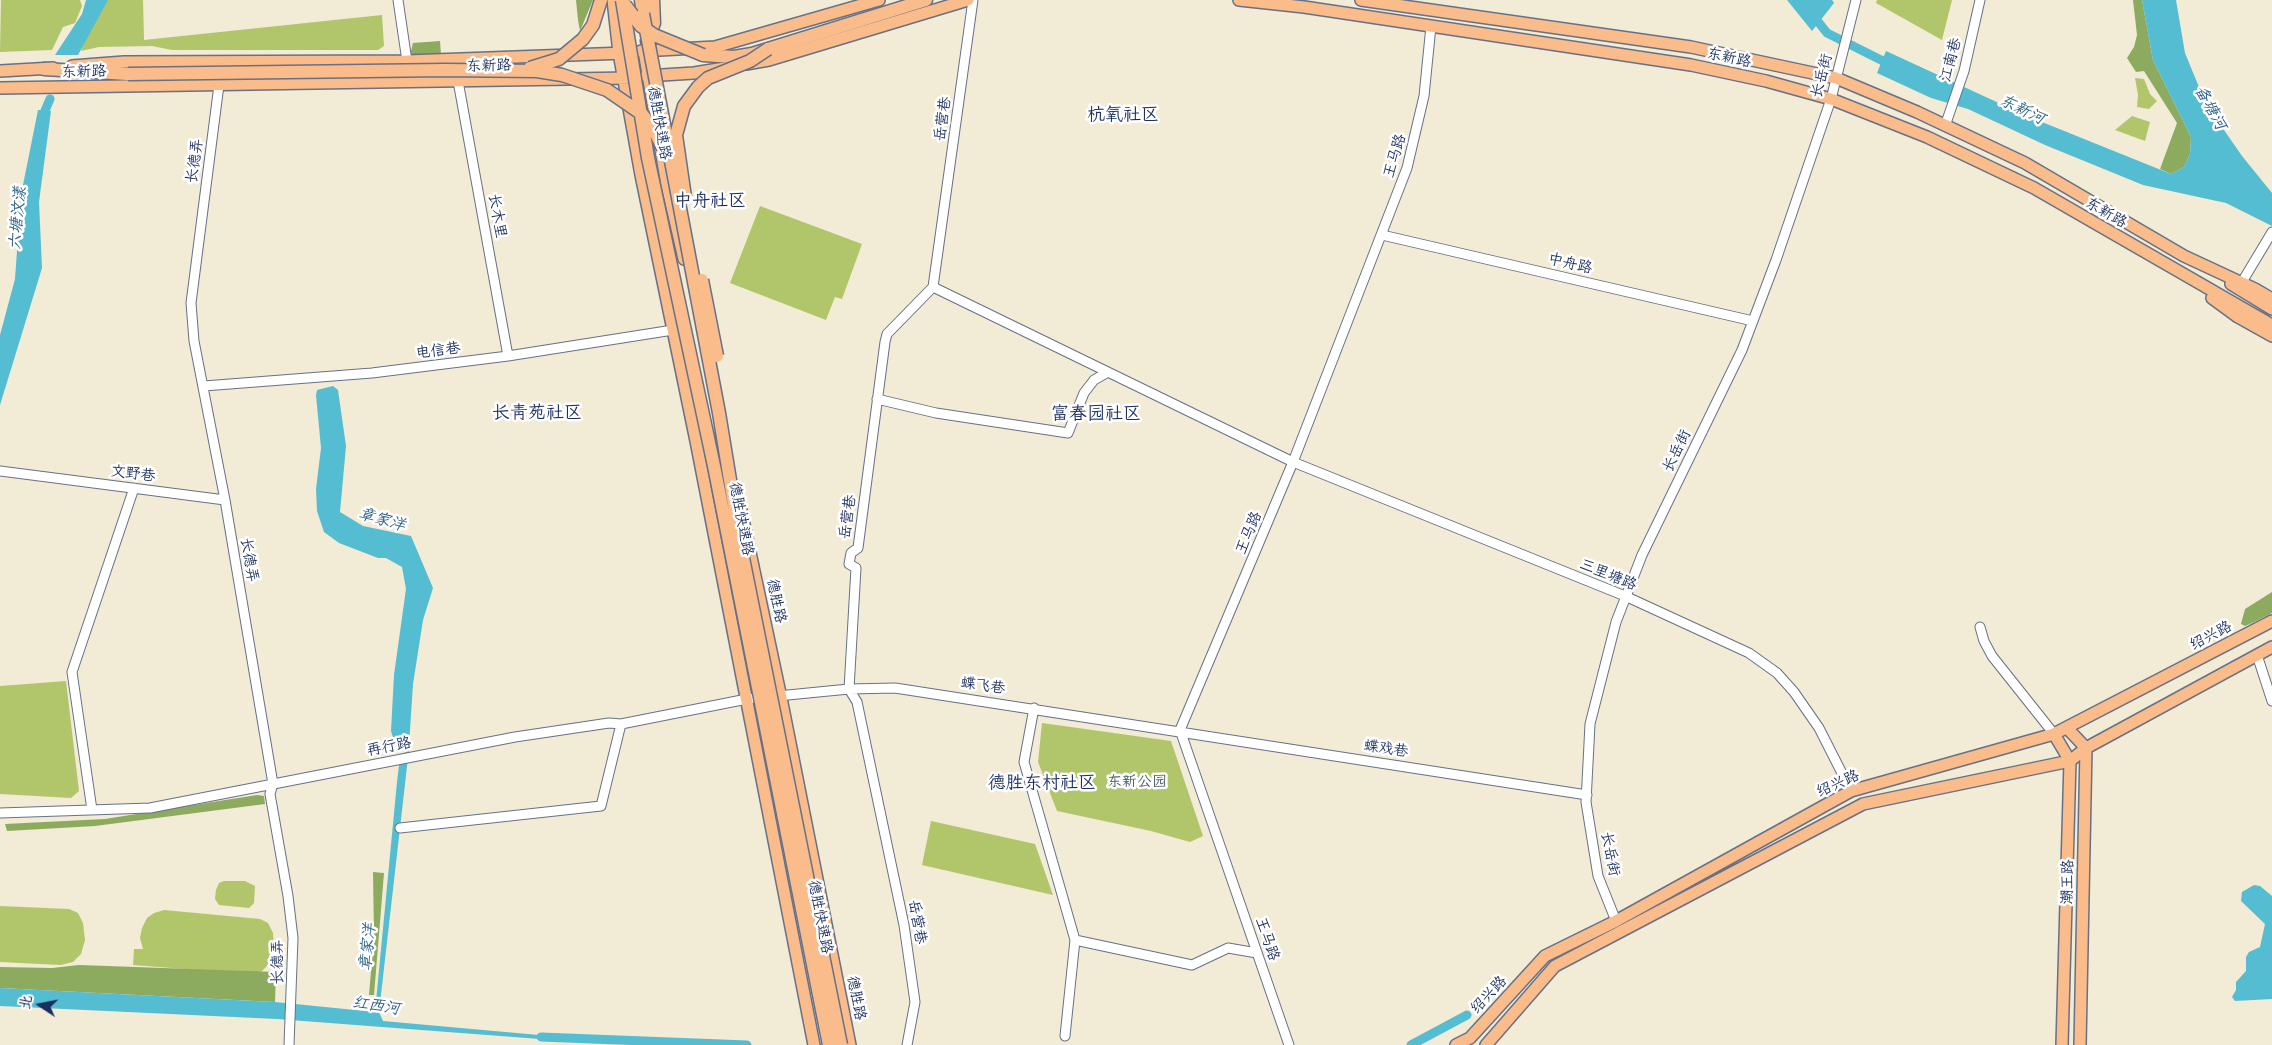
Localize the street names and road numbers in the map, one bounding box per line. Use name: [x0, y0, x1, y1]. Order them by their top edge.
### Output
street label: 江南巷: [1936, 36, 1966, 84]
street label: 东新路: [1705, 45, 1753, 71]
street label: 长岳街: [1807, 52, 1837, 100]
street label: 东新路: [466, 57, 512, 75]
street label: 东新路: [61, 63, 107, 81]
street label: 德胜快速路: [644, 85, 674, 161]
street label: 岳营巷: [931, 95, 955, 143]
street label: 王马路: [1380, 132, 1410, 180]
street label: 长德弄: [183, 137, 207, 185]
street label: 长木里: [484, 192, 510, 240]
street label: 东新路: [2082, 194, 2130, 232]
street label: 中舟路: [1546, 250, 1594, 278]
street label: 电信巷: [415, 339, 461, 363]
street label: 长岳街: [1659, 427, 1695, 475]
street label: 文野巷: [110, 462, 156, 486]
street label: 德胜快速路: [725, 480, 757, 558]
street label: 岳营巷: [836, 493, 860, 541]
street label: 王马路: [1232, 509, 1266, 557]
street label: 长德弄: [236, 536, 262, 584]
street label: 三里塘路: [1577, 555, 1639, 595]
street label: 德胜路: [763, 577, 789, 625]
street label: 绍兴路: [2187, 617, 2235, 655]
street label: 蝶飞巷: [959, 674, 1007, 698]
street label: 再行路: [365, 734, 413, 760]
street label: 蝶戏巷: [1362, 737, 1410, 761]
street label: 绍兴路: [1814, 767, 1862, 801]
street label: 长岳街: [1597, 830, 1623, 878]
street label: 潮王路: [2059, 859, 2077, 905]
street label: 德胜快速路: [804, 878, 836, 956]
street label: 岳营巷: [904, 898, 930, 946]
street label: 王马路: [1251, 915, 1283, 963]
street label: 长德弄: [269, 940, 287, 984]
street label: 绍兴路: [1467, 972, 1511, 1018]
street label: 德胜路: [843, 974, 869, 1022]

